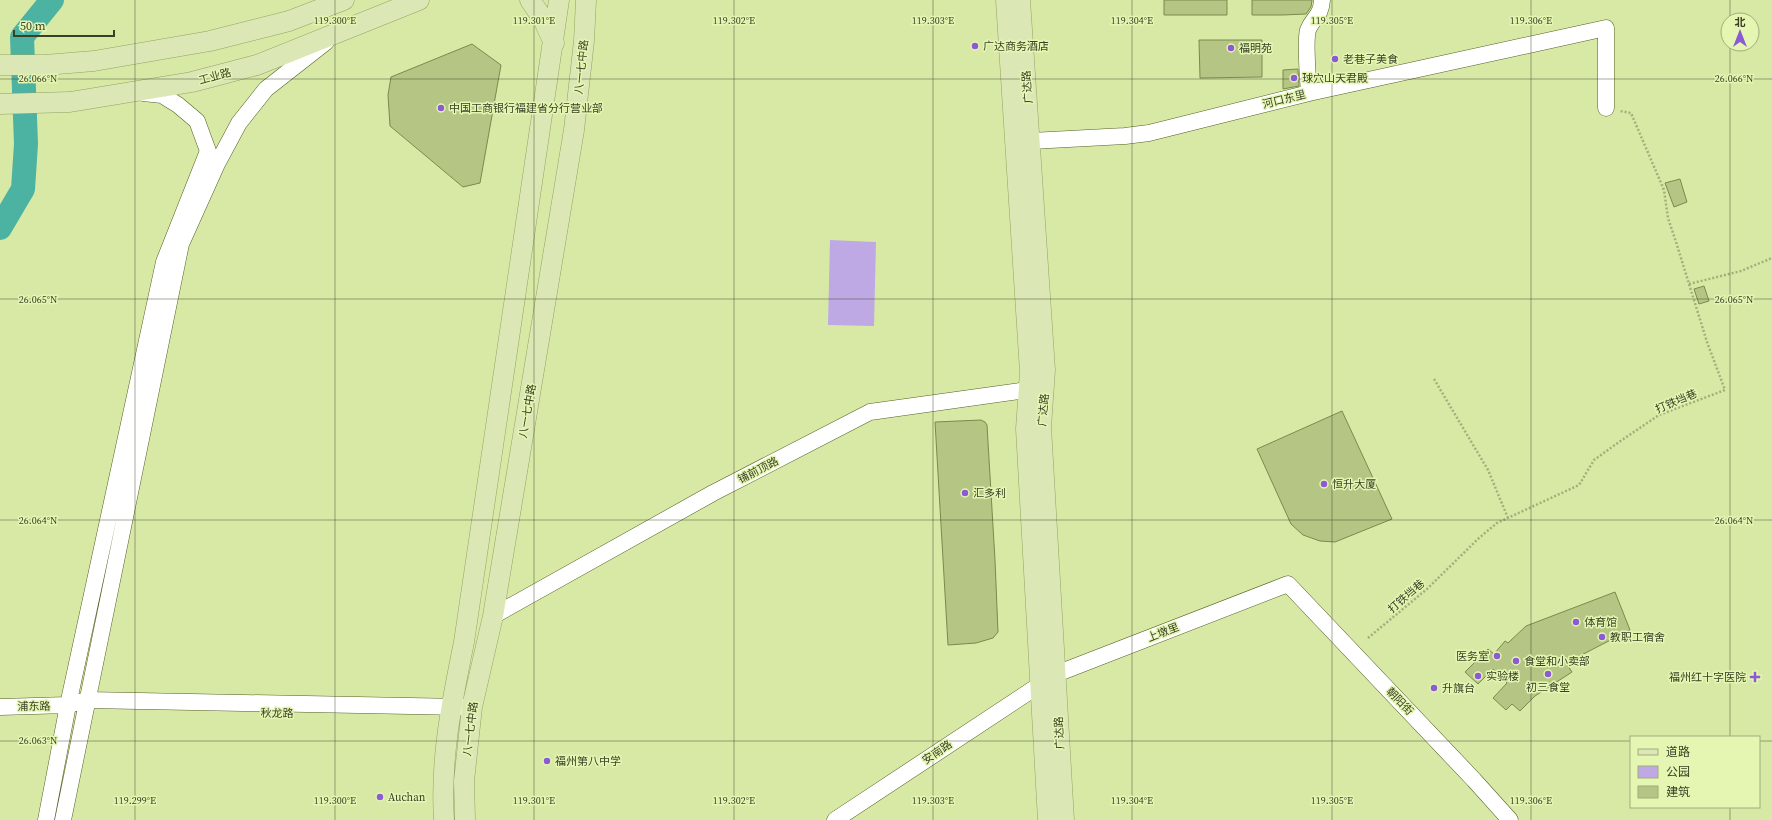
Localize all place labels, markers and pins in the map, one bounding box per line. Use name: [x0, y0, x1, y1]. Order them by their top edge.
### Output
place label: 广达商务酒店: [983, 39, 1049, 54]
marker: 广达商务酒店: [970, 41, 980, 51]
place label: 福明苑: [1239, 41, 1272, 56]
marker: 福明苑: [1226, 43, 1236, 53]
place label: 老巷子美食: [1343, 52, 1398, 67]
marker: 老巷子美食: [1330, 54, 1340, 64]
place label: 球穴山天君殿: [1302, 71, 1368, 86]
marker: 球穴山天君殿: [1289, 73, 1299, 83]
place label: 中国工商银行福建省分行营业部: [449, 101, 603, 116]
marker: 中国工商银行福建省分行营业部: [436, 103, 446, 113]
place label: 恒升大厦: [1332, 477, 1376, 492]
marker: 恒升大厦: [1319, 479, 1329, 489]
place label: 汇多利: [973, 486, 1006, 501]
marker: 汇多利: [960, 488, 970, 498]
place label: 体育馆: [1584, 615, 1617, 630]
marker: 体育馆: [1571, 617, 1581, 627]
place label: 教职工宿舍: [1610, 630, 1665, 645]
marker: 教职工宿舍: [1597, 632, 1607, 642]
place label: 医务室: [1456, 649, 1489, 664]
marker: 医务室: [1492, 651, 1502, 661]
place label: 食堂和小卖部: [1524, 654, 1590, 669]
marker: 食堂和小卖部: [1511, 656, 1521, 666]
place label: 实验楼: [1486, 669, 1519, 684]
marker: 初三食堂: [1543, 669, 1553, 679]
place label: 福州红十字医院: [1669, 670, 1746, 685]
marker: 实验楼: [1473, 671, 1483, 681]
marker: 福州红十字医院: [1749, 671, 1761, 683]
place label: 初三食堂: [1526, 680, 1570, 695]
place label: 升旗台: [1442, 681, 1475, 696]
marker: 升旗台: [1429, 683, 1439, 693]
place label: 福州第八中学: [555, 754, 621, 769]
marker: 福州第八中学: [542, 756, 552, 766]
place label: Auchan: [388, 790, 426, 805]
marker: Auchan: [375, 792, 385, 802]

